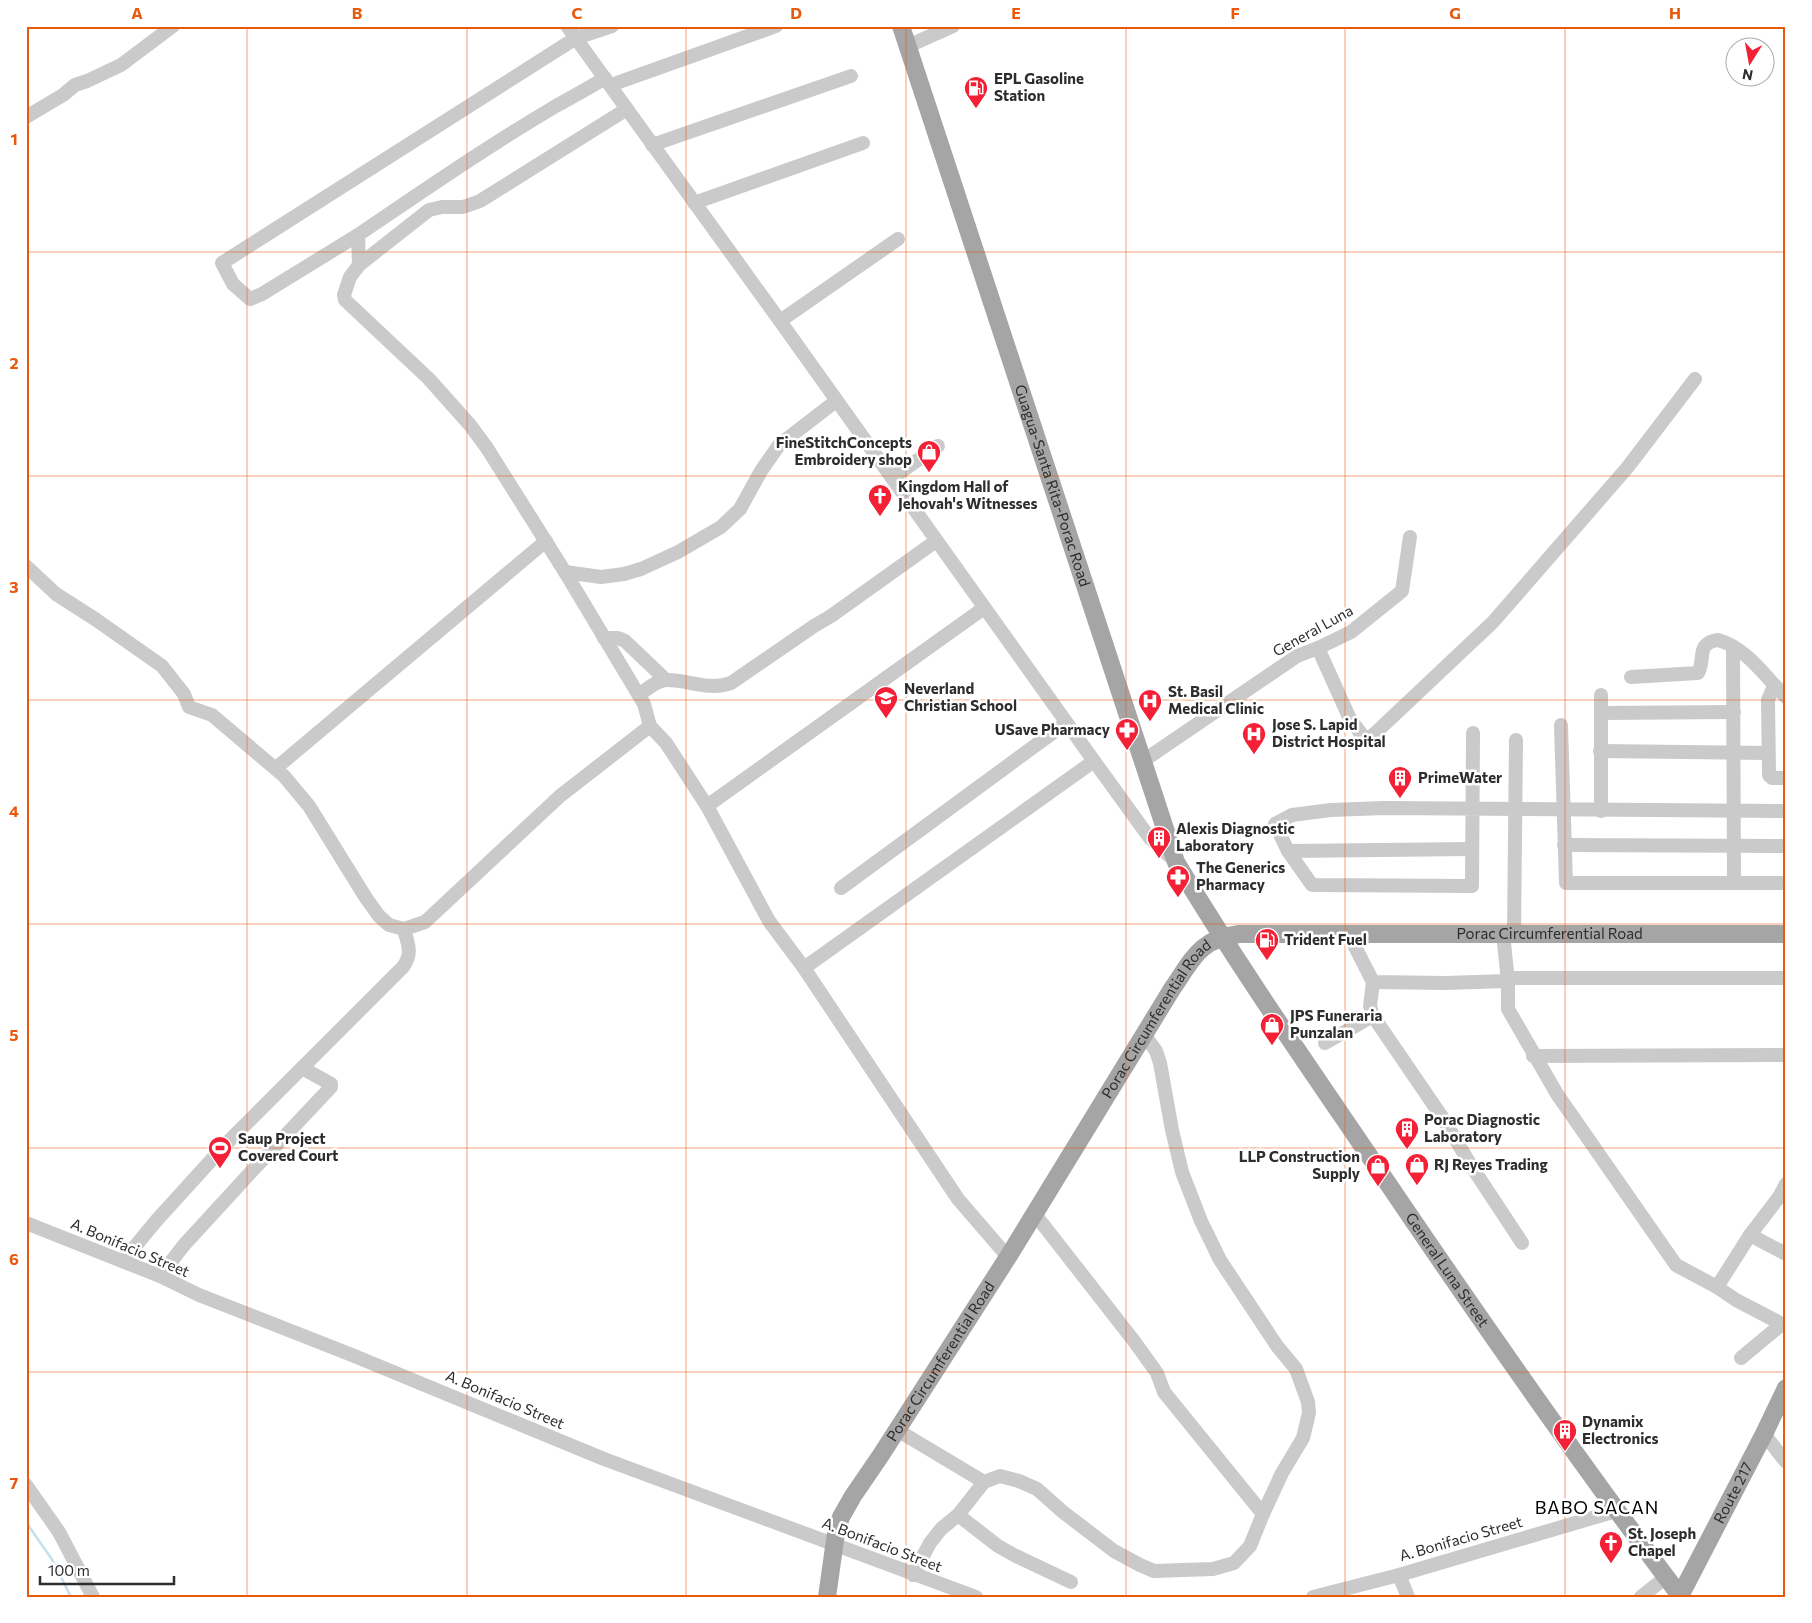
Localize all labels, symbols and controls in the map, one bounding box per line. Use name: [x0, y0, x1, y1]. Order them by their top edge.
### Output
text: A: [131, 3, 143, 22]
text: B: [352, 3, 363, 22]
text: C: [572, 3, 583, 22]
text: D: [790, 3, 802, 22]
text: E: [1011, 3, 1021, 22]
text: F: [1230, 3, 1240, 22]
text: G: [1449, 3, 1461, 22]
text: H: [1669, 3, 1681, 22]
north arrow: [1724, 38, 1774, 88]
text: N: [1741, 66, 1754, 85]
place label: EPL Gasoline Station: [994, 69, 1084, 104]
fuel station icon: EPL Gasoline Station: [963, 75, 989, 109]
text: 1: [10, 129, 18, 148]
text: 2: [9, 353, 19, 372]
street label: Guagua-Santa Rita-Porac Road: [1012, 382, 1095, 589]
place label: FineStitchConcepts Embroidery shop: [776, 433, 912, 468]
shop icon: FineStitchConcepts Embroidery shop: [916, 439, 942, 473]
place label: Kingdom Hall of Jehovah's Witnesses: [898, 477, 1037, 512]
church icon: Kingdom Hall of Jehovah's Witnesses: [867, 483, 893, 517]
text: 3: [9, 577, 19, 596]
street label: General Luna: [1269, 601, 1356, 660]
place label: Neverland Christian School: [904, 679, 1017, 714]
place label: St. Basil Medical Clinic: [1168, 682, 1264, 717]
school or university icon: Neverland Christian School: [873, 685, 899, 719]
hospital icon: St. Basil Medical Clinic: [1137, 688, 1163, 722]
place label: Jose S. Lapid District Hospital: [1272, 715, 1386, 750]
pharmacy icon: USave Pharmacy: [1114, 717, 1140, 751]
place label: USave Pharmacy: [995, 720, 1111, 738]
hospital icon: Jose S. Lapid District Hospital: [1241, 721, 1267, 755]
building icon: PrimeWater: [1387, 765, 1413, 799]
place label: PrimeWater: [1418, 768, 1502, 786]
text: 4: [9, 801, 19, 820]
place label: Alexis Diagnostic Laboratory: [1176, 819, 1295, 854]
building icon: Alexis Diagnostic Laboratory: [1146, 825, 1172, 859]
place label: The Generics Pharmacy: [1196, 858, 1285, 893]
pharmacy icon: The Generics Pharmacy: [1165, 864, 1191, 898]
street label: Porac Circumferential Road: [1456, 924, 1643, 942]
fuel station icon: Trident Fuel: [1254, 927, 1280, 961]
place label: Trident Fuel: [1284, 930, 1367, 948]
street label: Porac Circumferential Road: [1097, 935, 1214, 1101]
place label: JPS Funeraria Punzalan: [1290, 1006, 1382, 1041]
shop icon: JPS Funeraria Punzalan: [1259, 1012, 1285, 1046]
text: 5: [9, 1025, 19, 1044]
place label: Porac Diagnostic Laboratory: [1424, 1110, 1540, 1145]
building icon: Porac Diagnostic Laboratory: [1394, 1116, 1420, 1150]
place label: Saup Project Covered Court: [238, 1129, 338, 1164]
sports icon: Saup Project Covered Court: [207, 1135, 233, 1169]
place label: LLP Construction Supply: [1239, 1147, 1361, 1182]
shop icon: RJ Reyes Trading: [1404, 1152, 1430, 1186]
shop icon: LLP Construction Supply: [1365, 1153, 1391, 1187]
place label: RJ Reyes Trading: [1434, 1155, 1548, 1173]
street label: General Luna Street: [1402, 1209, 1493, 1330]
street label: A. Bonifacio Street: [68, 1214, 192, 1280]
text: 6: [9, 1249, 19, 1268]
street label: Porac Circumferential Road: [882, 1278, 998, 1444]
street label: A. Bonifacio Street: [443, 1366, 567, 1432]
place label: Dynamix Electronics: [1582, 1412, 1659, 1447]
building icon: Dynamix Electronics: [1552, 1418, 1578, 1452]
street label: Route 217: [1709, 1459, 1756, 1526]
text: 7: [10, 1473, 19, 1492]
district label: BABO SACAN: [1535, 1496, 1659, 1518]
street label: A. Bonifacio Street: [1397, 1512, 1524, 1564]
street label: A. Bonifacio Street: [820, 1513, 945, 1575]
place label: St. Joseph Chapel: [1628, 1524, 1696, 1559]
church icon: St. Joseph Chapel: [1598, 1530, 1624, 1564]
scale bar: [40, 1553, 174, 1585]
text: 100 m: [48, 1561, 90, 1579]

